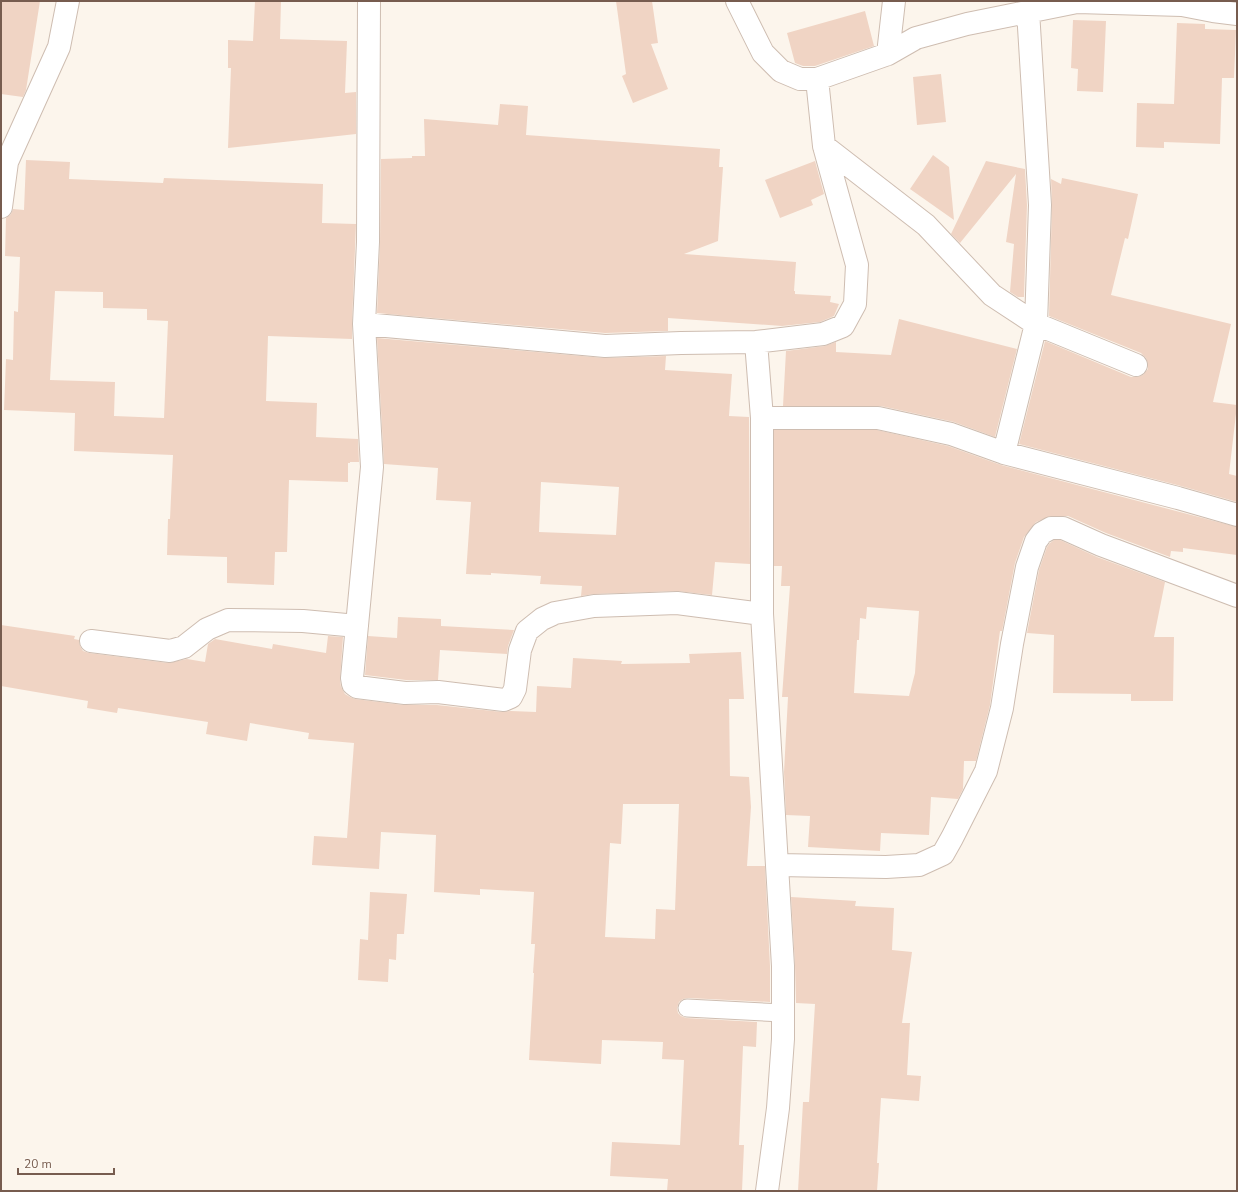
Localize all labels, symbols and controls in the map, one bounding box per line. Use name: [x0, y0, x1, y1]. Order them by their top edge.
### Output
scale bar: [18, 1150, 114, 1176]
text: 20 m: [24, 1156, 52, 1172]

